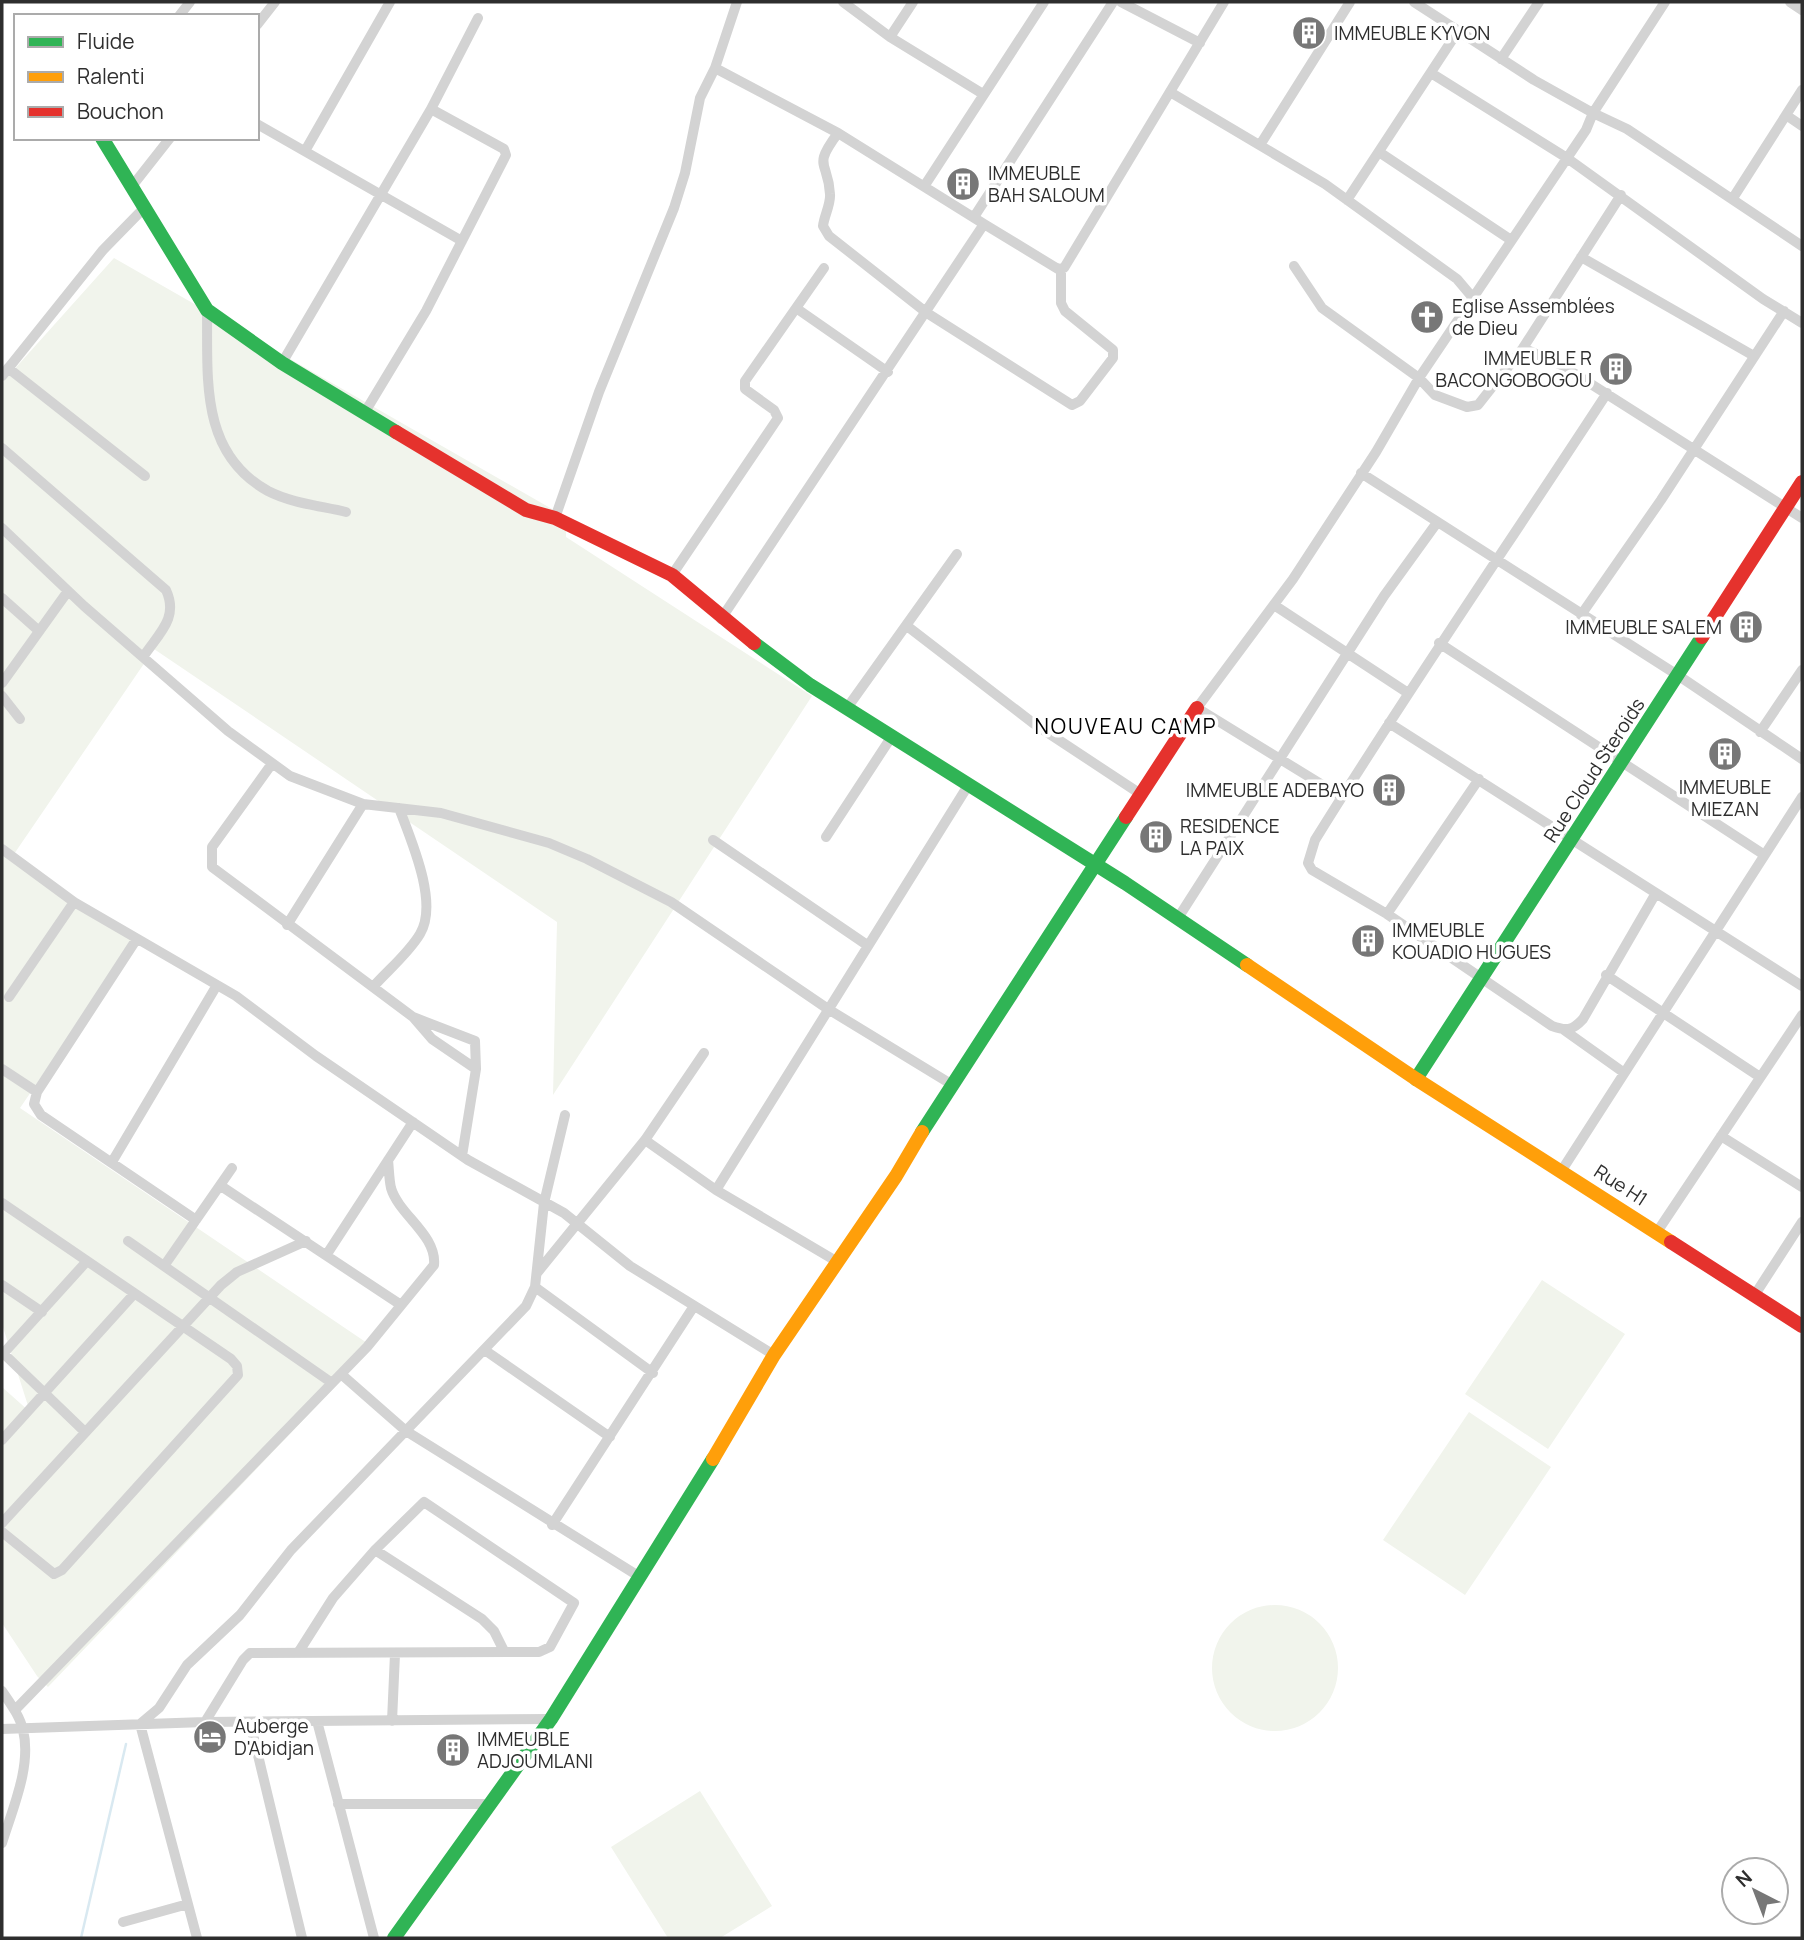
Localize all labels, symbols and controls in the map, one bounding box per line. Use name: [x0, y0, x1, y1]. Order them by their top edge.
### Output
legend: [14, 14, 259, 140]
building icon: IMMEUBLE KYVON: [1290, 14, 1328, 52]
place label: IMMEUBLE KYVON: [1334, 20, 1490, 46]
text: Fluide: [77, 27, 135, 55]
text: Ralenti: [77, 62, 145, 90]
text: Bouchon: [77, 97, 164, 125]
place label: IMMEUBLE BAH SALOUM: [988, 160, 1105, 208]
building icon: IMMEUBLE BAH SALOUM: [944, 165, 982, 203]
place label: Eglise Assemblées de Dieu: [1452, 293, 1615, 341]
church icon: Eglise Assemblées de Dieu: [1408, 298, 1446, 336]
place label: IMMEUBLE R BACONGOBOGOU: [1435, 345, 1592, 393]
building icon: IMMEUBLE R BACONGOBOGOU: [1597, 350, 1635, 388]
building icon: IMMEUBLE SALEM: [1727, 608, 1765, 646]
place label: IMMEUBLE SALEM: [1565, 614, 1722, 640]
street label: Rue Cloud Steroids: [1538, 693, 1651, 847]
district label: NOUVEAU CAMP: [1034, 712, 1218, 740]
building icon: IMMEUBLE MIEZAN: [1706, 735, 1744, 773]
building icon: IMMEUBLE ADEBAYO: [1370, 771, 1408, 809]
place label: IMMEUBLE MIEZAN: [1679, 774, 1771, 822]
place label: IMMEUBLE ADEBAYO: [1186, 777, 1364, 803]
place label: RESIDENCE LA PAIX: [1180, 813, 1279, 861]
building icon: RESIDENCE LA PAIX: [1137, 818, 1175, 856]
place label: IMMEUBLE KOUADIO HUGUES: [1392, 917, 1551, 965]
building icon: IMMEUBLE KOUADIO HUGUES: [1349, 922, 1387, 960]
street label: Rue H1: [1589, 1158, 1653, 1212]
place label: Auberge D'Abidjan: [234, 1713, 314, 1761]
hotel icon: Auberge D'Abidjan: [191, 1718, 229, 1756]
place label: IMMEUBLE ADJOUMLANI: [477, 1726, 593, 1774]
building icon: IMMEUBLE ADJOUMLANI: [434, 1731, 472, 1769]
north arrow: [1720, 1856, 1790, 1926]
text: N: [1730, 1864, 1757, 1893]

